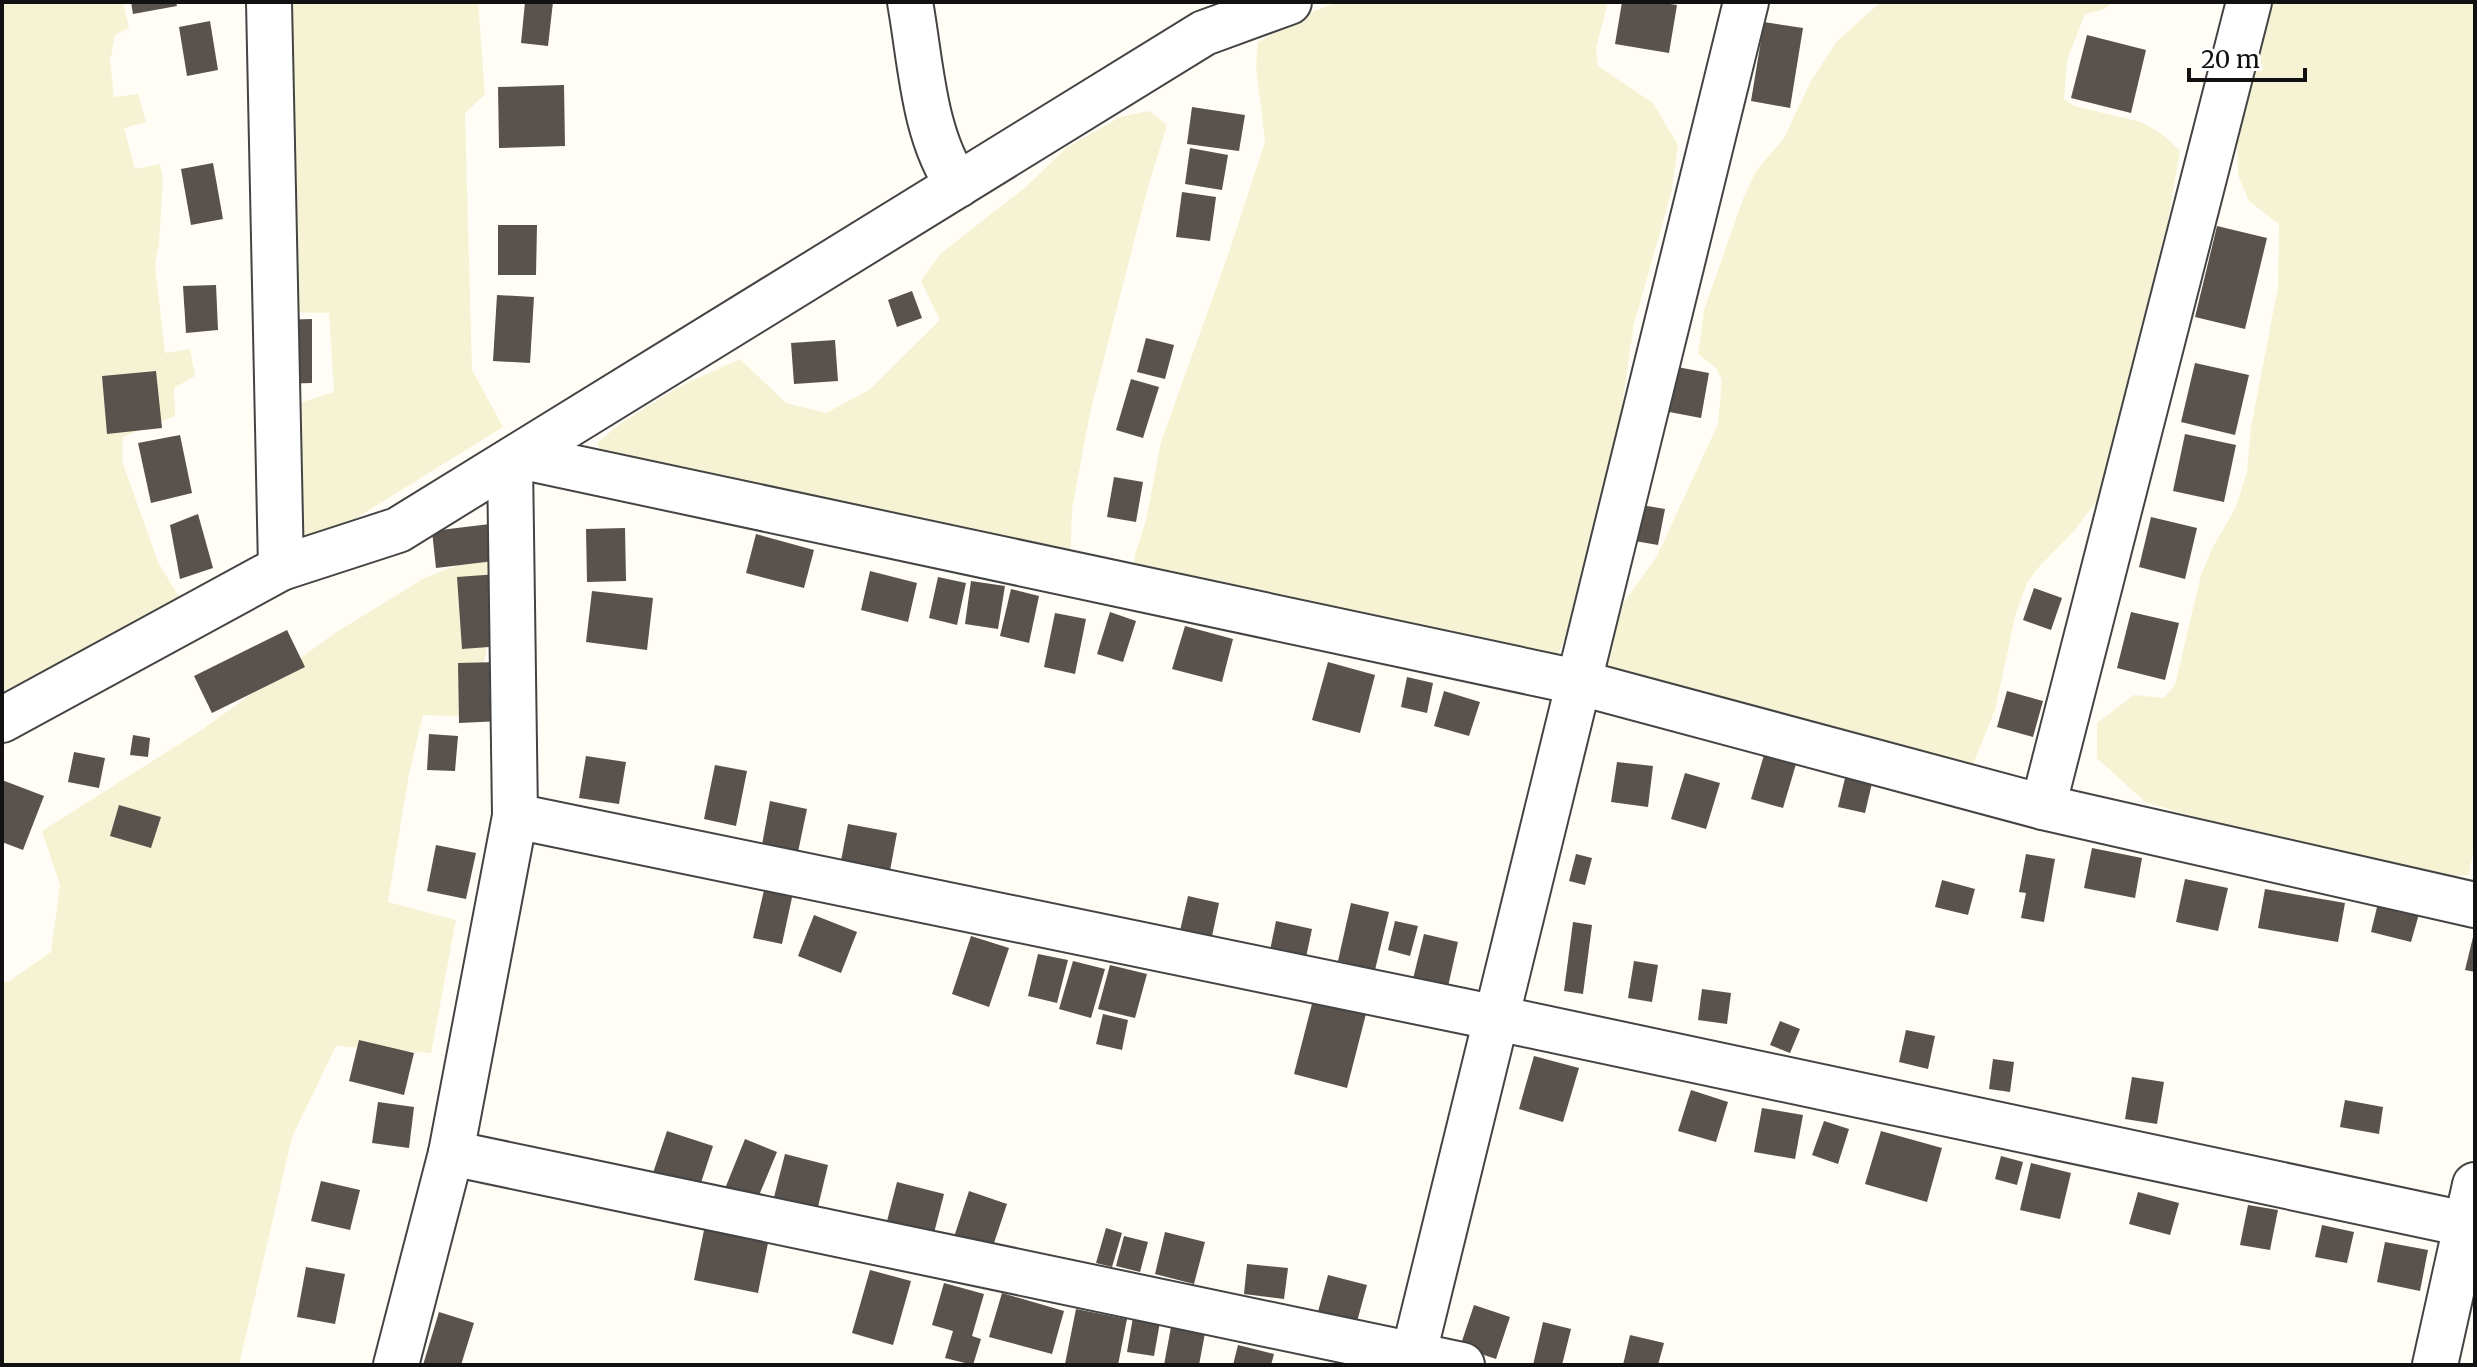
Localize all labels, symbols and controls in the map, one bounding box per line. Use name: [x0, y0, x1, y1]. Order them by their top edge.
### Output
scale bar: [2189, 32, 2305, 82]
text: 20 m: [2201, 44, 2260, 75]

